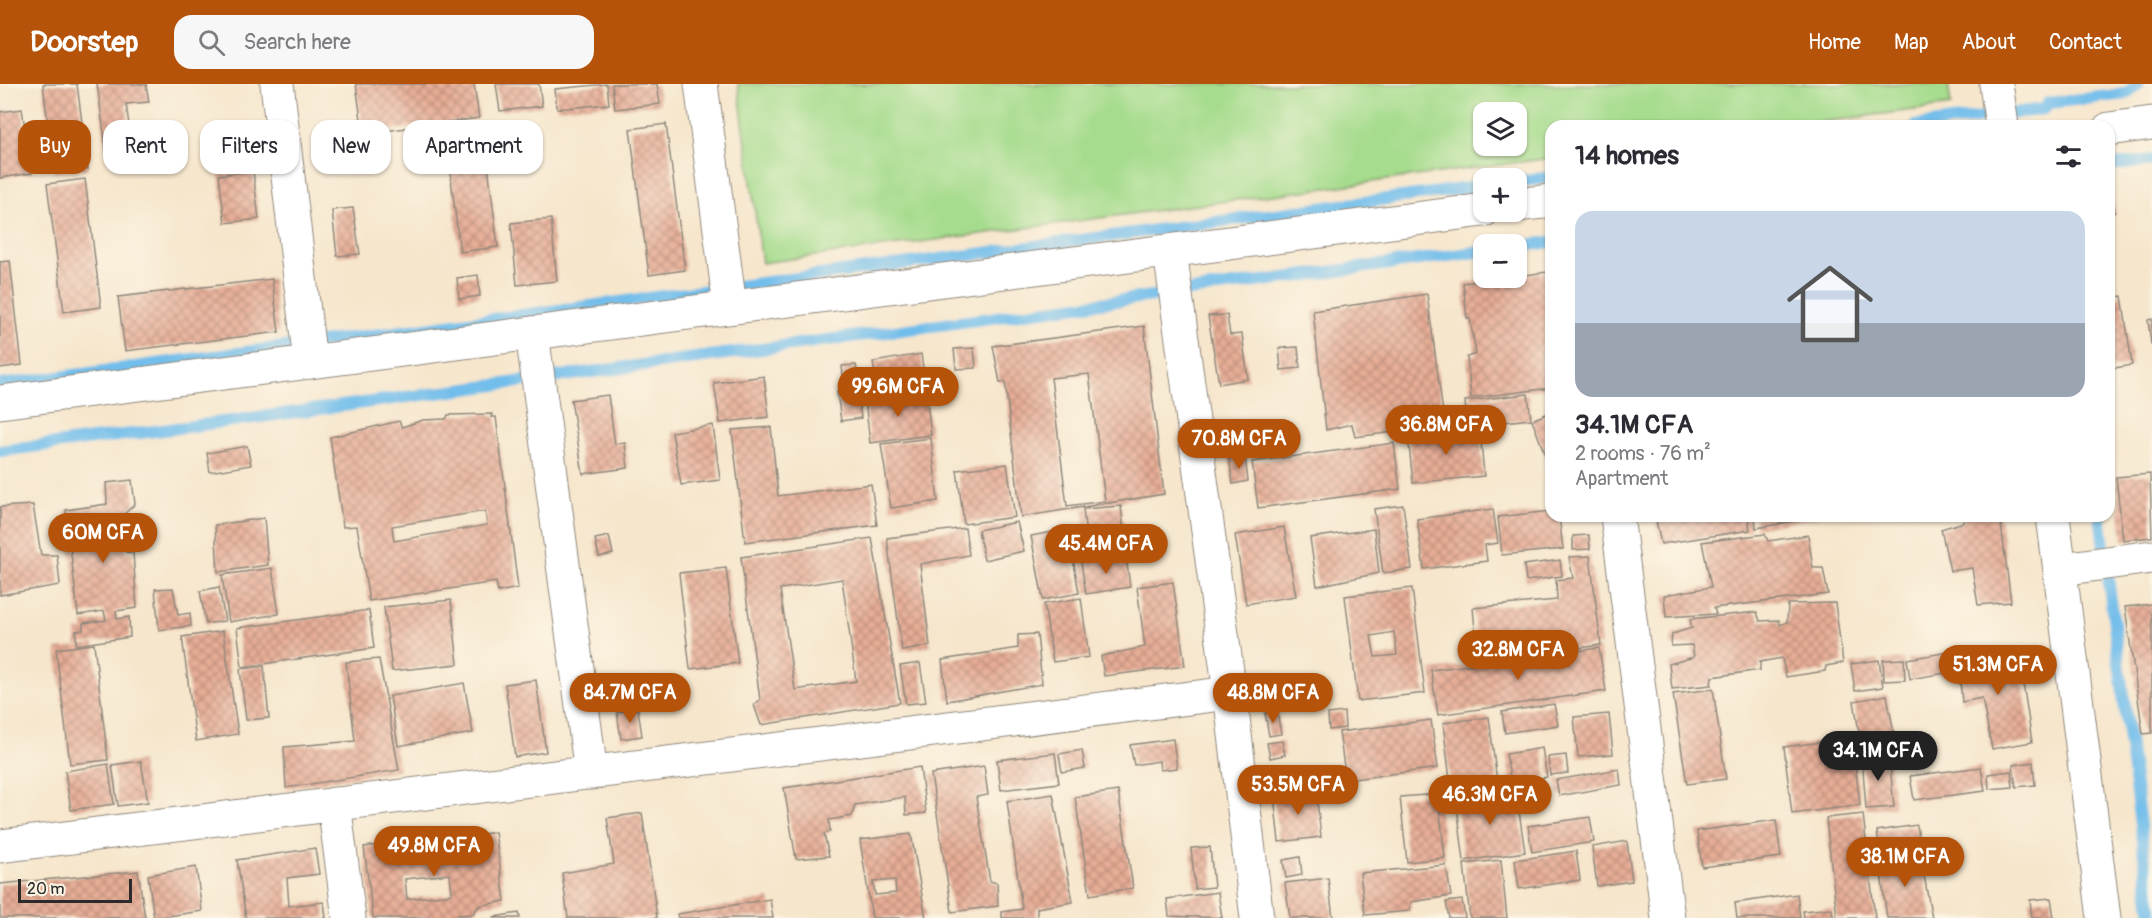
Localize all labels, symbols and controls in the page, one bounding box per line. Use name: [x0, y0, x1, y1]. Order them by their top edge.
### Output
search box: [174, 15, 594, 69]
text: Doorstep: [30, 25, 138, 60]
icon: search: [195, 26, 228, 59]
text: Search here: [243, 28, 351, 56]
text: Home: [1808, 29, 1861, 56]
text: Map: [1894, 29, 1929, 56]
text: About: [1962, 29, 2016, 56]
text: Contact: [2049, 29, 2122, 56]
map controls: [1473, 102, 1527, 288]
button: layers: [1473, 102, 1527, 156]
chip: Buy: [18, 120, 91, 174]
chip: Rent: [103, 120, 188, 174]
chip: Filters: [200, 120, 299, 174]
chip: New: [311, 120, 391, 174]
chip: Apartment: [403, 120, 543, 174]
text: 14 homes: [1575, 140, 1679, 172]
icon: filters: [2052, 140, 2085, 173]
button: +: [1473, 168, 1527, 222]
button: −: [1473, 234, 1527, 288]
icon: home: [1776, 250, 1884, 358]
pin: 99.6M CFA: [829, 367, 967, 418]
text: 99.6M CFA: [852, 374, 944, 399]
pin: 36.8M CFA: [1377, 405, 1515, 456]
text: 34.1M CFA: [1575, 409, 1693, 441]
text: 36.8M CFA: [1399, 412, 1493, 437]
pin: 70.8M CFA: [1170, 419, 1308, 470]
text: 70.8M CFA: [1192, 426, 1286, 451]
text: 2 rooms · 76 m²: [1575, 441, 1711, 466]
text: Apartment: [1575, 466, 1668, 491]
pin: 60M CFA: [48, 513, 158, 564]
text: 60M CFA: [62, 520, 144, 545]
pin: 45.4M CFA: [1037, 524, 1175, 575]
text: 45.4M CFA: [1059, 531, 1153, 556]
pin: 32.8M CFA: [1449, 630, 1587, 681]
text: 32.8M CFA: [1472, 637, 1564, 662]
pin: 51.3M CFA: [1929, 645, 2067, 696]
text: 51.3M CFA: [1953, 652, 2043, 677]
pin: 84.7M CFA: [561, 673, 699, 724]
pin: 48.8M CFA: [1204, 673, 1342, 724]
text: 84.7M CFA: [584, 680, 676, 705]
text: 48.8M CFA: [1227, 680, 1319, 705]
pin: 34.1M CFA: [1809, 731, 1947, 782]
text: 34.1M CFA: [1832, 738, 1924, 763]
pin: 53.5M CFA: [1229, 765, 1367, 816]
text: 53.5M CFA: [1251, 772, 1345, 797]
pin: 46.3M CFA: [1421, 775, 1559, 826]
text: 46.3M CFA: [1443, 782, 1537, 807]
pin: 49.8M CFA: [365, 826, 503, 877]
text: 49.8M CFA: [388, 833, 480, 858]
pin: 38.1M CFA: [1836, 837, 1974, 888]
text: 38.1M CFA: [1860, 844, 1950, 869]
scale bar: [18, 876, 132, 904]
text: 20 m: [27, 879, 65, 899]

